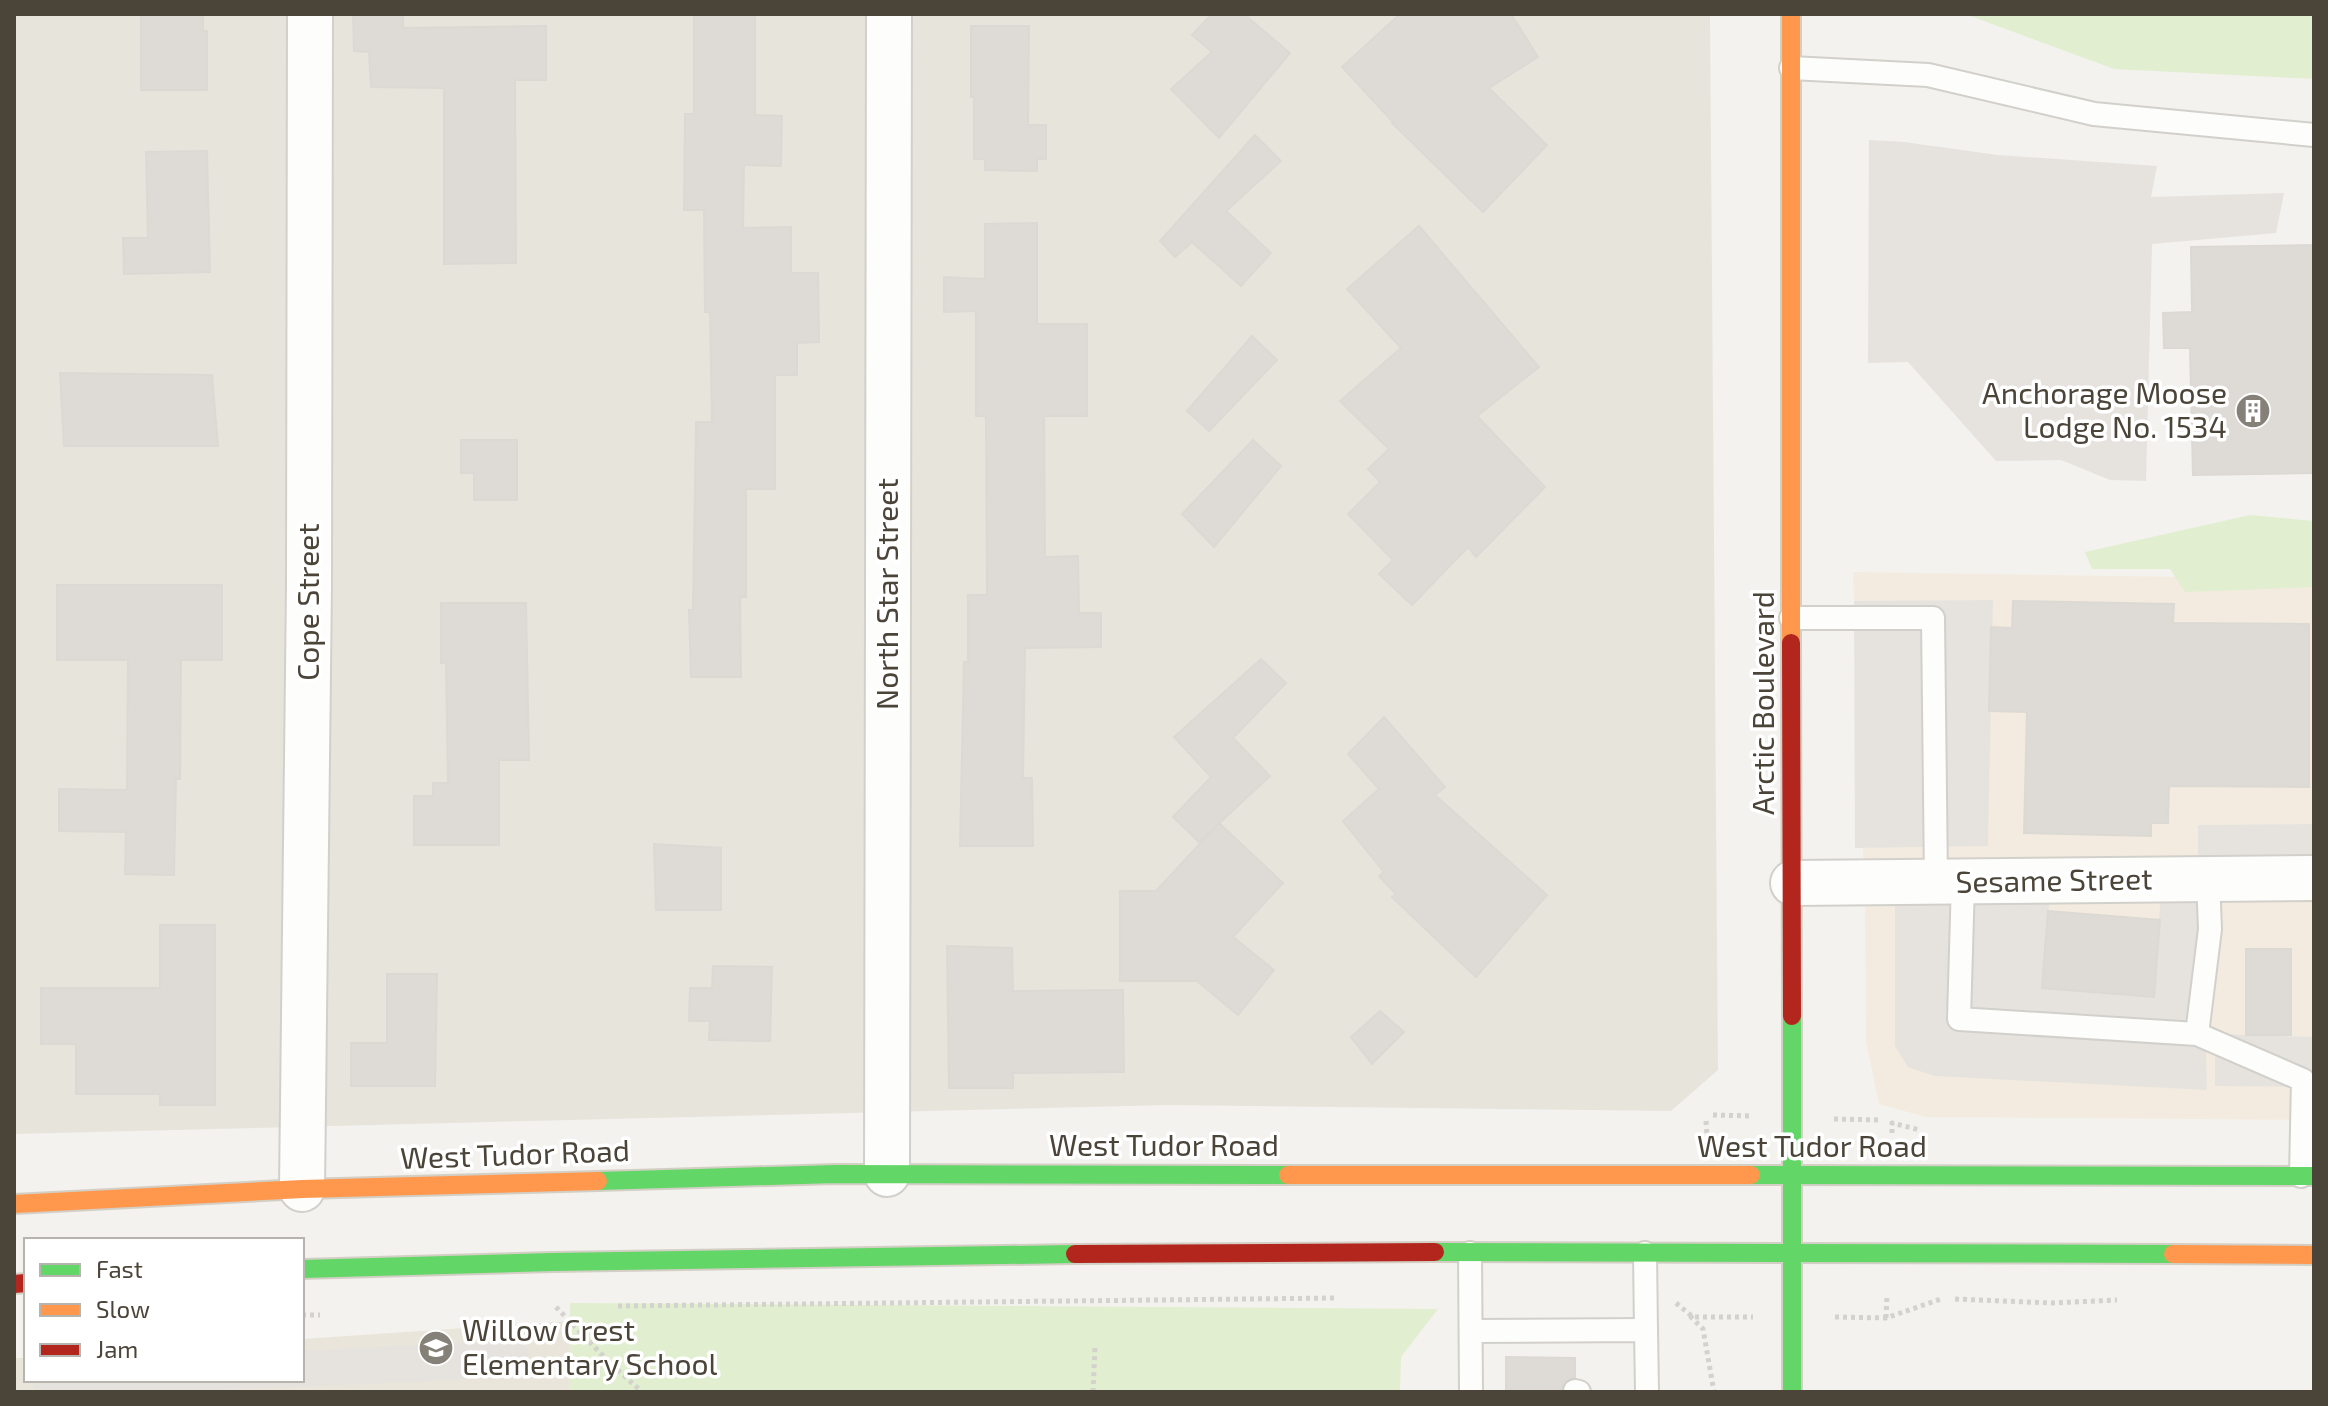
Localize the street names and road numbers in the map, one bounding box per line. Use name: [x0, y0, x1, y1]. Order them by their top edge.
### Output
street label: North Star Street: [868, 478, 904, 710]
street label: Cope Street: [289, 523, 325, 681]
street label: Arctic Boulevard: [1744, 591, 1780, 815]
street label: Sesame Street: [1955, 859, 2153, 899]
street label: West Tudor Road: [1049, 1126, 1279, 1162]
street label: West Tudor Road: [1697, 1127, 1927, 1163]
street label: West Tudor Road: [399, 1131, 630, 1175]

